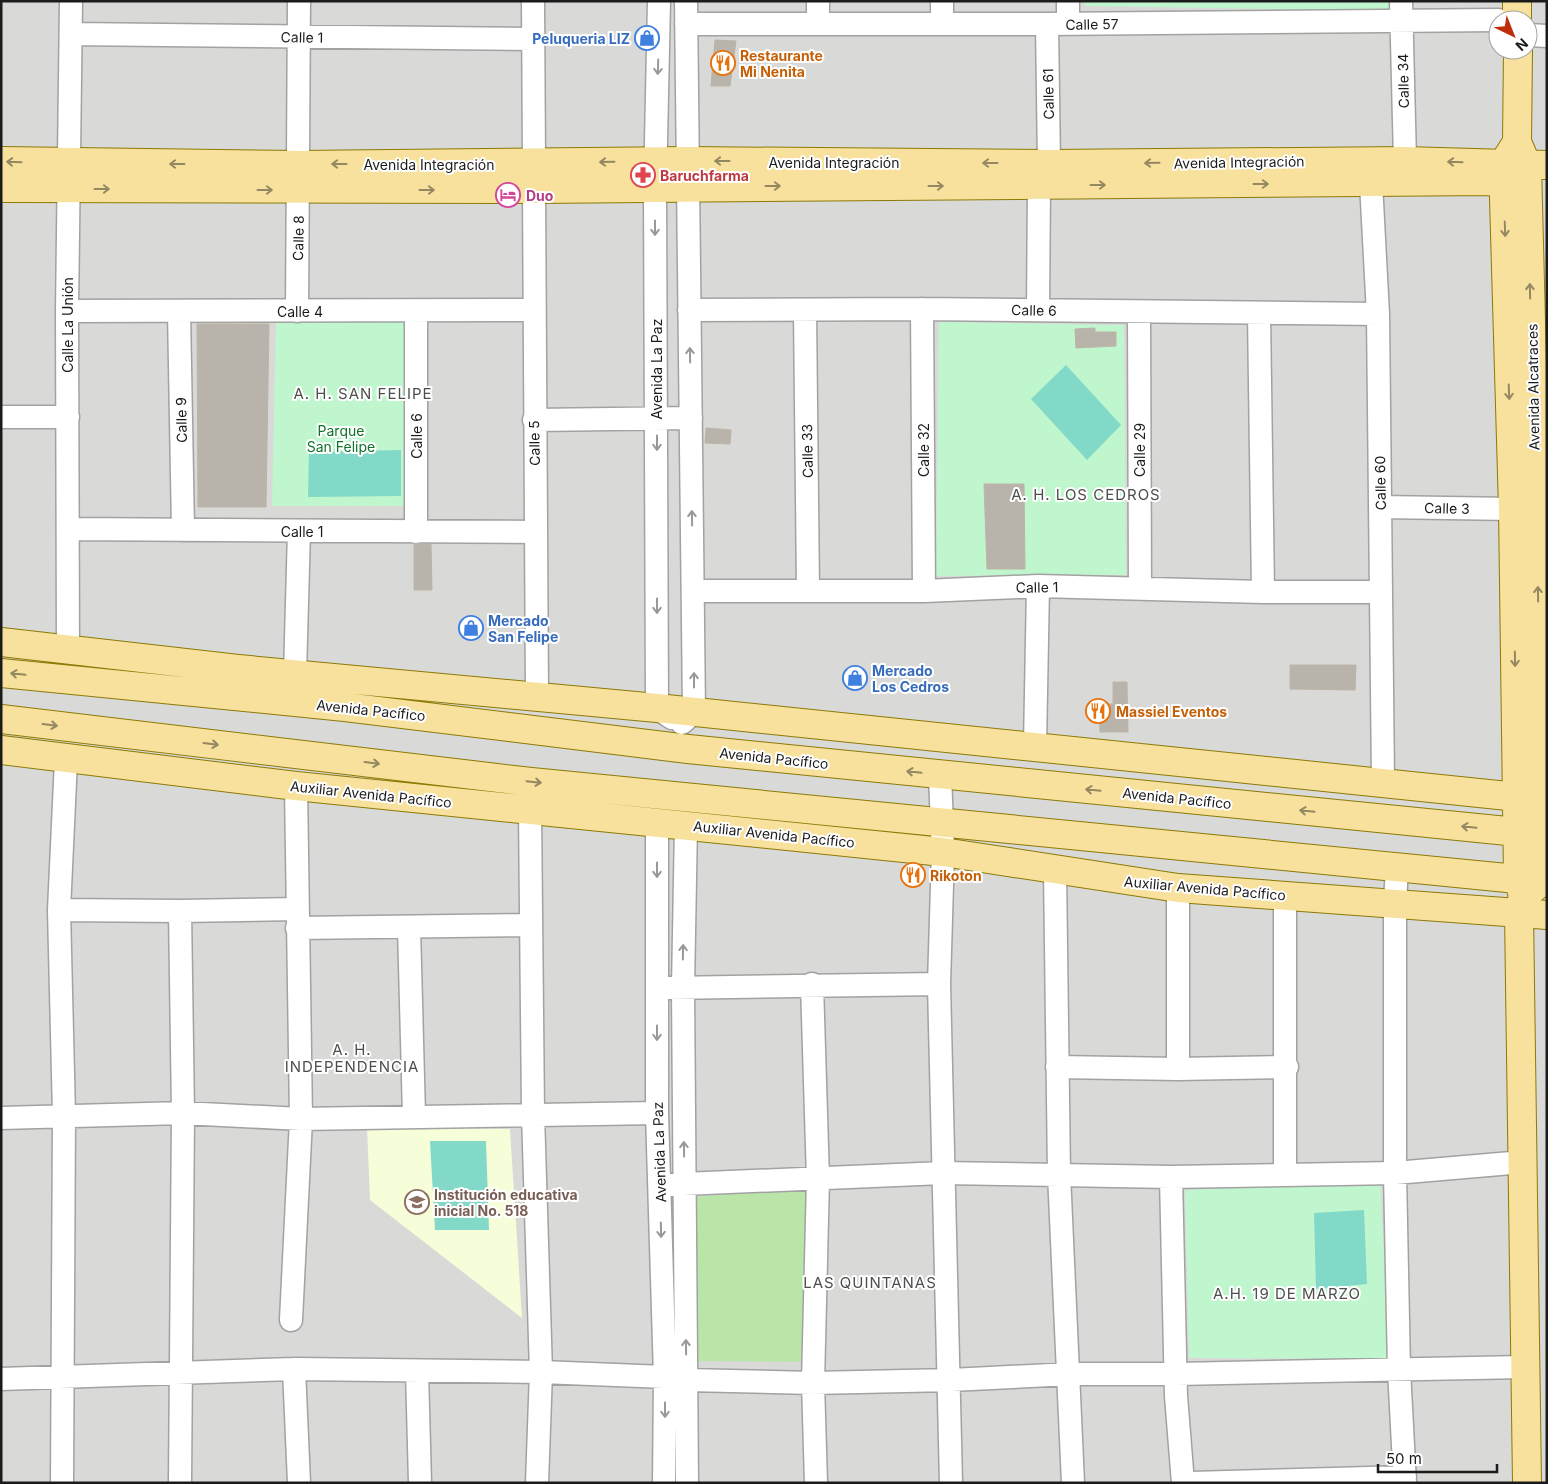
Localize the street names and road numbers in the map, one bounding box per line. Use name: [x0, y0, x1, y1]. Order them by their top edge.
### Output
street label: Calle 57: [1065, 15, 1119, 33]
street label: Calle 1: [281, 28, 323, 46]
street label: Calle 34: [1394, 54, 1412, 108]
street label: Calle 61: [1039, 68, 1057, 120]
street label: Avenida Integración: [1173, 152, 1305, 172]
street label: Avenida Integración: [769, 154, 899, 171]
street label: Avenida Integración: [364, 156, 494, 173]
street label: Calle 8: [289, 215, 307, 261]
street label: Calle La Unión: [59, 277, 76, 373]
street label: Calle 6: [1011, 301, 1057, 319]
street label: Calle 4: [277, 303, 323, 320]
street label: Avenida La Paz: [648, 319, 665, 419]
street label: Avenida Alcatraces: [1523, 323, 1543, 451]
street label: Calle 9: [172, 397, 190, 443]
street label: Calle 6: [408, 413, 425, 459]
street label: Calle 5: [525, 420, 543, 466]
street label: Calle 32: [915, 423, 932, 477]
street label: Calle 29: [1131, 423, 1148, 477]
street label: Calle 33: [798, 424, 816, 478]
street label: Calle 60: [1371, 456, 1389, 510]
street label: Calle 3: [1424, 499, 1470, 517]
street label: Calle 1: [281, 523, 323, 540]
street label: Calle 1: [1016, 578, 1058, 596]
street label: Avenida Pacífico: [316, 696, 426, 724]
street label: Avenida Pacífico: [719, 744, 829, 772]
street label: Auxiliar Avenida Pacífico: [289, 777, 453, 811]
street label: Avenida Pacífico: [1122, 784, 1232, 812]
street label: Auxiliar Avenida Pacífico: [692, 817, 856, 851]
street label: Auxiliar Avenida Pacífico: [1123, 872, 1287, 904]
street label: Avenida La Paz: [649, 1101, 669, 1203]

